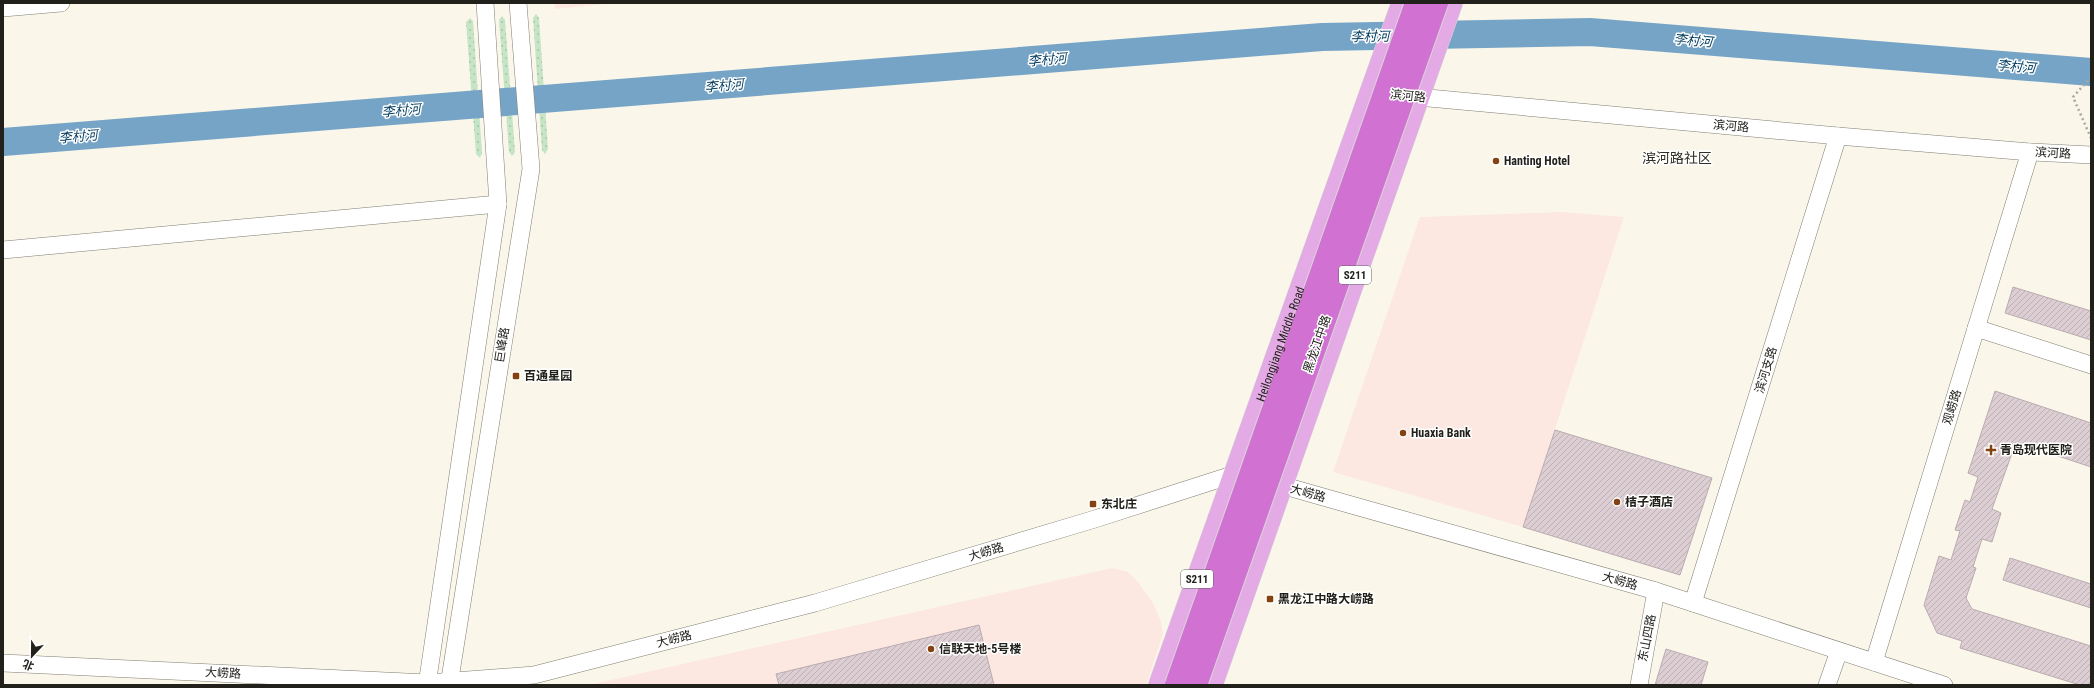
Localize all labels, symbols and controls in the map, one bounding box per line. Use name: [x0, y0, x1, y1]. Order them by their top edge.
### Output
water label: 李村河: [1350, 29, 1393, 44]
water label: 李村河: [1673, 31, 1716, 50]
water label: 李村河: [1027, 50, 1070, 69]
water label: 李村河: [1996, 57, 2039, 76]
water label: 李村河: [704, 76, 747, 95]
street label: 滨河路: [1389, 87, 1427, 105]
water label: 李村河: [381, 101, 424, 120]
street label: 滨河路: [1712, 117, 1750, 135]
water label: 李村河: [58, 127, 101, 146]
street label: 滨河路: [2035, 145, 2071, 161]
district label: 滨河路社区: [1642, 150, 1712, 166]
place label: Hanting Hotel: [1504, 154, 1570, 168]
marker: Hanting Hotel: [1491, 156, 1501, 166]
road number: S211: [1339, 266, 1371, 284]
street label: Heilongjiang Middle Road: [1254, 285, 1307, 403]
street label: 黑龙江中路: [1301, 313, 1333, 375]
street label: 巨峰路: [492, 326, 512, 364]
street label: 滨河支路: [1752, 345, 1780, 395]
place label: 百通星园: [524, 369, 572, 383]
marker: 百通星园: [511, 371, 521, 381]
street label: 观崂路: [1940, 388, 1964, 426]
place label: Huaxia Bank: [1411, 426, 1471, 440]
marker: Huaxia Bank: [1398, 428, 1408, 438]
place label: 青岛现代医院: [2000, 443, 2072, 457]
marker: 青岛现代医院: [1985, 444, 1997, 456]
street label: 大崂路: [1289, 481, 1327, 505]
place label: 桔子酒店: [1625, 495, 1673, 509]
place label: 东北庄: [1101, 497, 1137, 511]
marker: 桔子酒店: [1612, 497, 1622, 507]
marker: 东北庄: [1088, 499, 1098, 509]
street label: 大崂路: [967, 540, 1005, 564]
street label: 大崂路: [1601, 569, 1639, 593]
road number: S211: [1181, 570, 1213, 588]
place label: 黑龙江中路大崂路: [1278, 592, 1374, 606]
marker: 黑龙江中路大崂路: [1265, 594, 1275, 604]
street label: 东山四路: [1636, 613, 1658, 663]
street label: 大崂路: [655, 628, 693, 650]
north arrow: [12, 636, 52, 676]
place label: 信联天地-5号楼: [939, 642, 1021, 656]
marker: 信联天地-5号楼: [926, 644, 936, 654]
text: 北: [21, 657, 36, 673]
street label: 大崂路: [205, 665, 241, 681]

